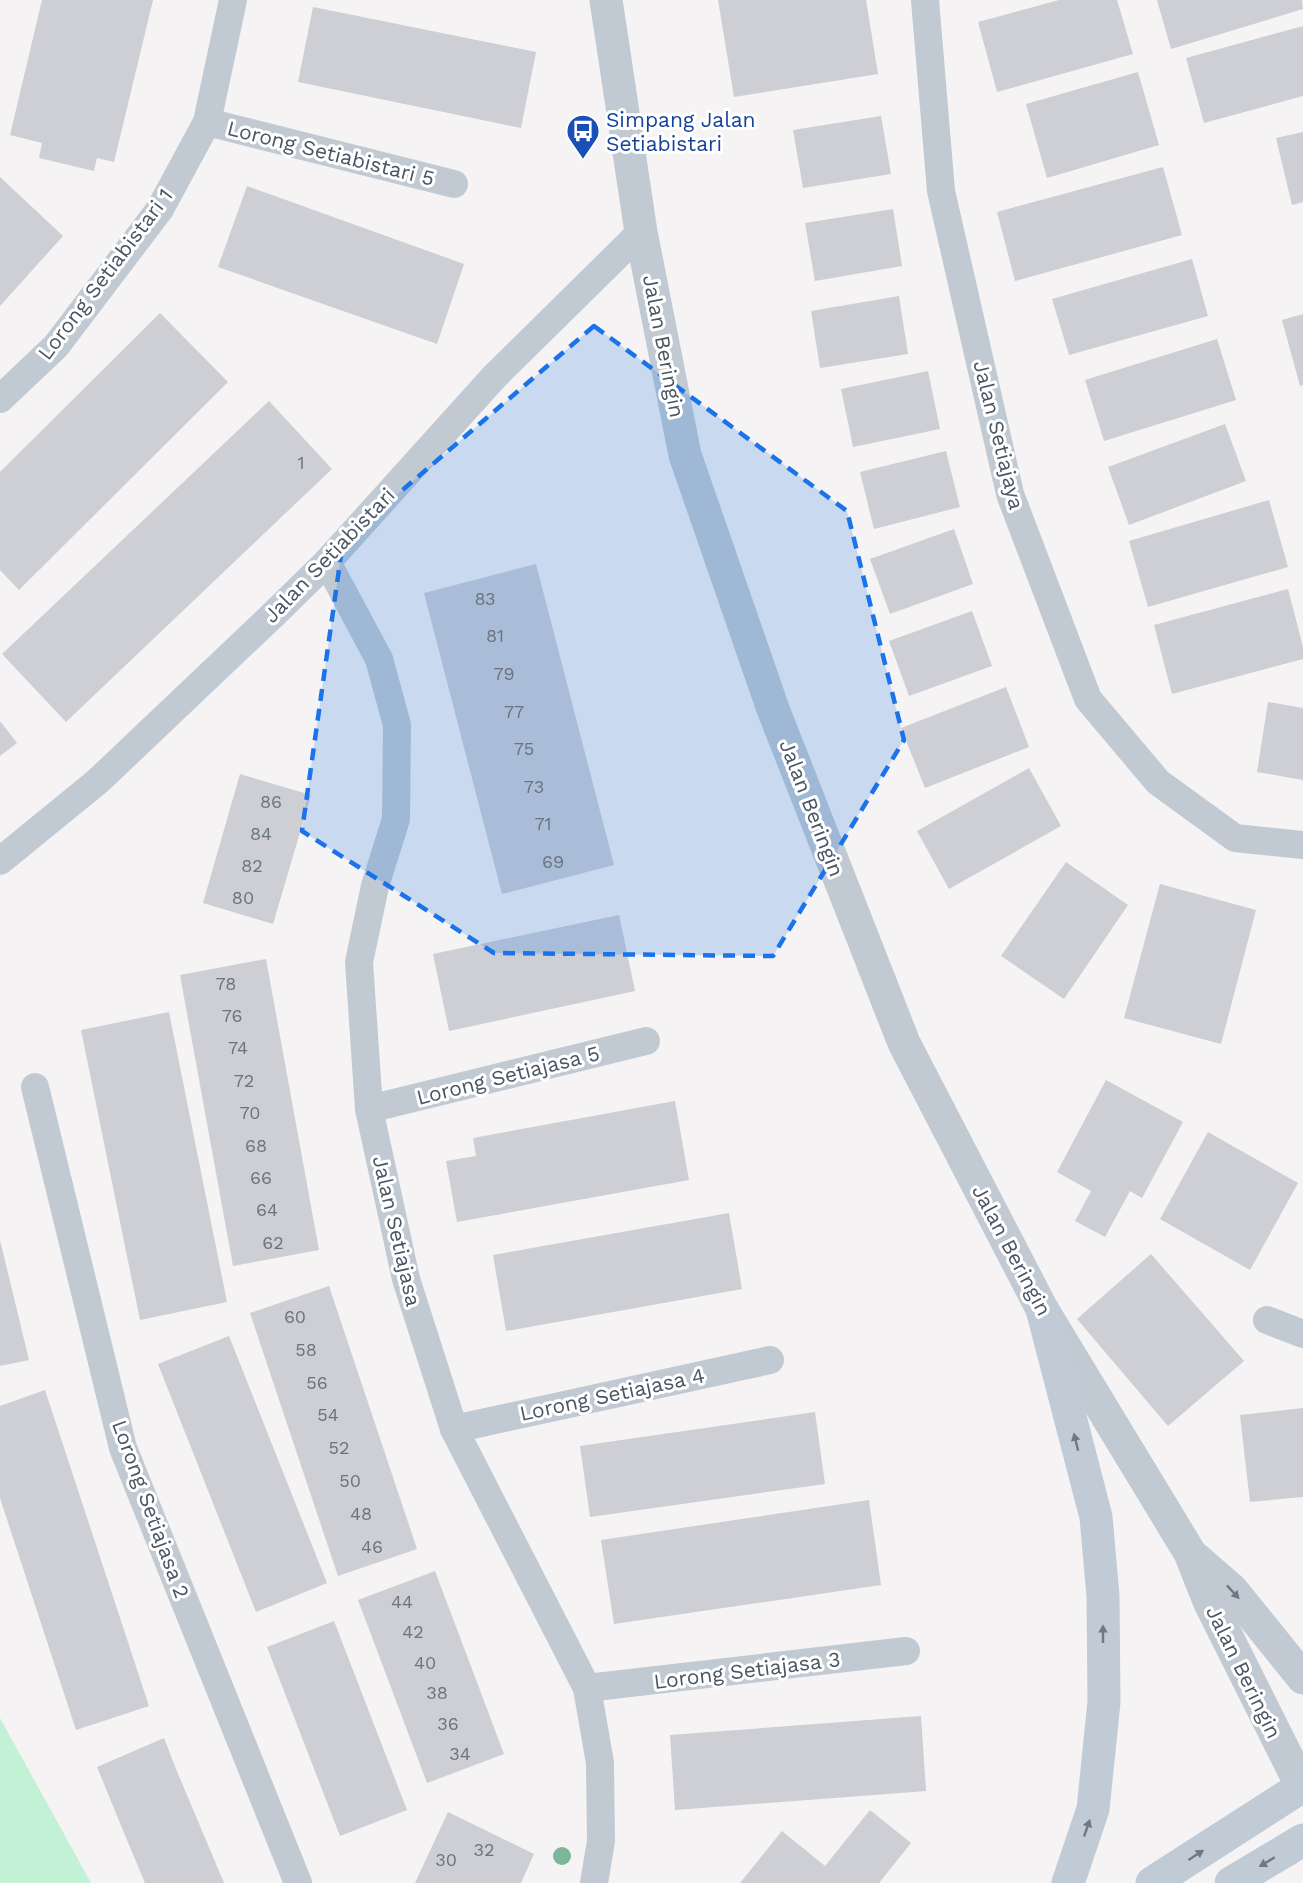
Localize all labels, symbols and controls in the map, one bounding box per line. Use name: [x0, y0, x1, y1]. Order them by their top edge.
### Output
place label: Simpang Jalan Setiabistari: [606, 107, 756, 156]
bus stop icon: Simpang Jalan Setiabistari: [565, 113, 601, 160]
street label: Lorong Setiabistari 5: [225, 115, 437, 191]
street label: Lorong Setiabistari 1: [32, 183, 178, 365]
street label: Jalan Beringin: [638, 273, 690, 419]
street label: Jalan Setiajaya: [968, 358, 1030, 512]
house number: 1: [297, 452, 305, 473]
street label: Jalan Setiabistari: [258, 482, 400, 628]
house number: 83: [474, 588, 496, 609]
house number: 81: [486, 625, 504, 646]
house number: 79: [493, 663, 515, 684]
house number: 77: [504, 701, 524, 722]
street label: Jalan Beringin: [774, 736, 850, 880]
house number: 75: [514, 738, 534, 759]
house number: 73: [524, 776, 544, 797]
house number: 86: [260, 791, 282, 812]
house number: 71: [534, 813, 552, 834]
house number: 84: [250, 823, 272, 844]
house number: 69: [542, 851, 564, 872]
house number: 82: [241, 855, 263, 876]
house number: 80: [232, 887, 254, 908]
house number: 78: [216, 973, 236, 994]
house number: 76: [222, 1005, 242, 1026]
house number: 74: [228, 1037, 248, 1058]
street label: Lorong Setiajasa 5: [414, 1040, 602, 1110]
house number: 72: [234, 1070, 254, 1091]
house number: 70: [240, 1102, 260, 1123]
house number: 68: [245, 1135, 267, 1156]
street label: Jalan Setiajasa: [368, 1153, 427, 1309]
house number: 66: [250, 1167, 272, 1188]
street label: Jalan Beringin: [967, 1180, 1057, 1320]
house number: 64: [256, 1199, 278, 1220]
house number: 62: [262, 1232, 284, 1253]
house number: 60: [284, 1306, 306, 1327]
house number: 58: [295, 1339, 317, 1360]
street label: Lorong Setiajasa 4: [517, 1362, 707, 1426]
house number: 56: [306, 1372, 328, 1393]
house number: 54: [317, 1404, 339, 1425]
street label: Lorong Setiajasa 2: [107, 1416, 195, 1602]
one-way arrow: [1071, 1433, 1081, 1451]
house number: 52: [329, 1437, 349, 1458]
house number: 50: [339, 1470, 361, 1491]
house number: 48: [350, 1503, 372, 1524]
house number: 46: [361, 1536, 383, 1557]
one-way arrow: [1225, 1585, 1239, 1599]
house number: 44: [391, 1591, 413, 1612]
street label: Jalan Beringin: [1201, 1602, 1287, 1742]
house number: 42: [402, 1621, 424, 1642]
one-way arrow: [1098, 1625, 1108, 1644]
street label: Lorong Setiajasa 3: [652, 1646, 842, 1694]
house number: 40: [414, 1652, 436, 1673]
house number: 38: [426, 1682, 448, 1703]
house number: 36: [437, 1713, 459, 1734]
house number: 34: [449, 1743, 471, 1764]
one-way arrow: [1082, 1819, 1092, 1837]
house number: 32: [474, 1839, 495, 1860]
house number: 30: [435, 1849, 457, 1870]
one-way arrow: [1188, 1849, 1204, 1860]
one-way arrow: [1259, 1856, 1275, 1867]

